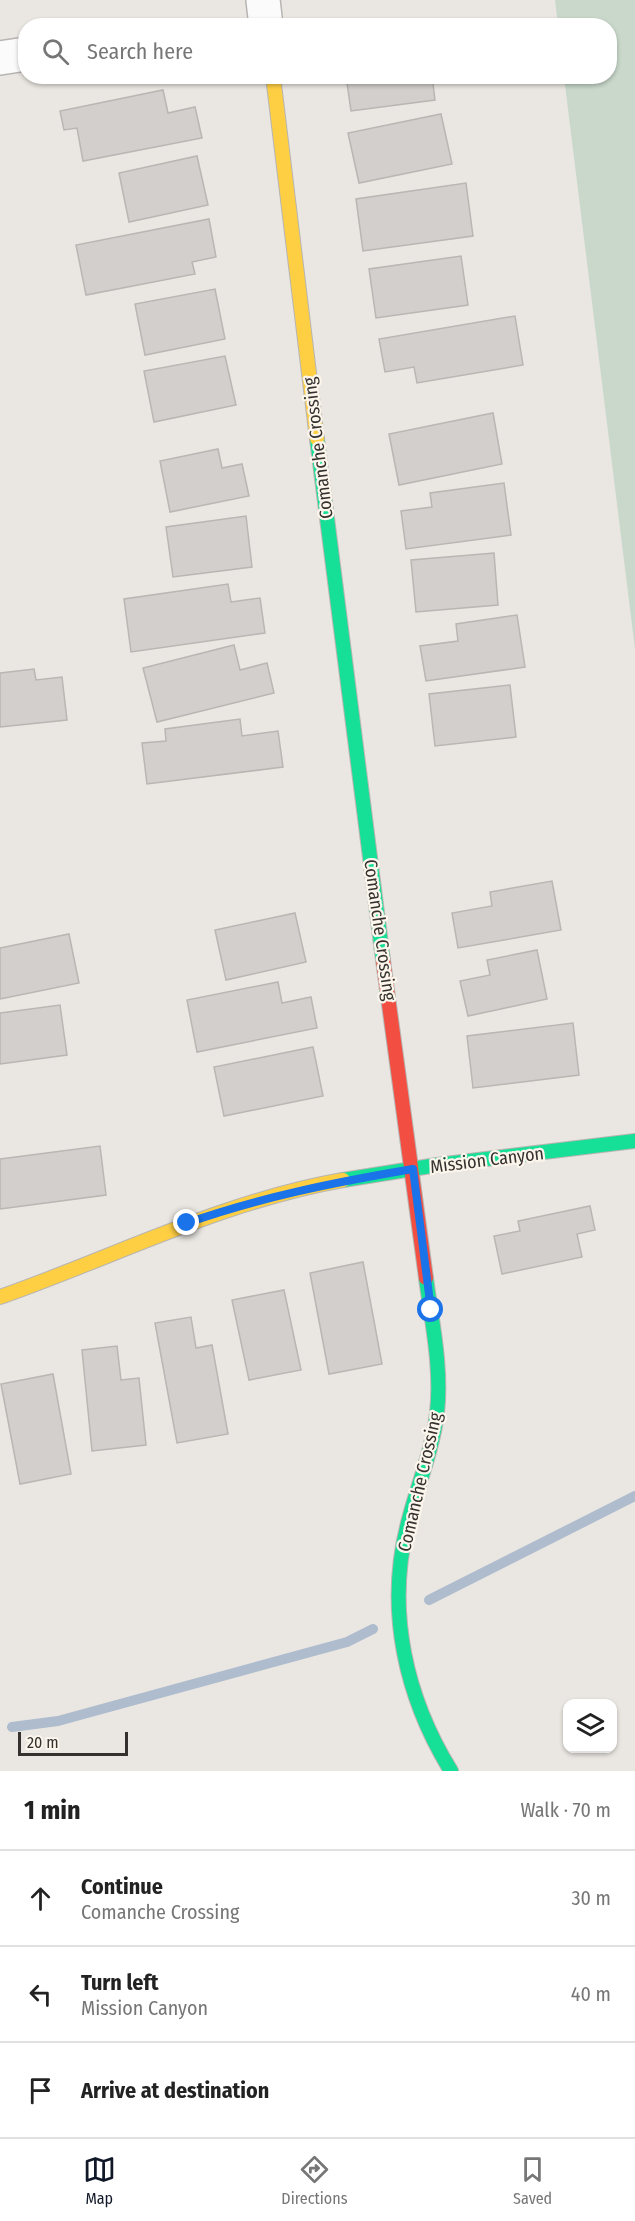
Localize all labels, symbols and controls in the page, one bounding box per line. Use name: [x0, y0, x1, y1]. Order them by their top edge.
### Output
search box: [18, 18, 617, 84]
icon: search: [39, 35, 72, 68]
text: Search here: [87, 38, 193, 65]
street label: Comanche Crossing: [298, 375, 338, 520]
street label: Comanche Crossing: [359, 858, 401, 1003]
street label: Mission Canyon: [429, 1142, 545, 1178]
route end: [173, 1209, 199, 1235]
route start: [417, 1296, 443, 1322]
street label: Comanche Crossing: [393, 1410, 447, 1554]
map controls: [563, 1699, 617, 1753]
button: layers: [563, 1699, 617, 1753]
scale bar: [18, 1729, 128, 1756]
text: 20 m: [27, 1733, 58, 1752]
text: 1 min: [24, 1795, 81, 1826]
text: Walk · 70 m: [520, 1798, 611, 1822]
text: Continue: [81, 1873, 163, 1900]
icon: ahead: [24, 1882, 57, 1915]
text: 30 m: [571, 1886, 611, 1910]
text: Comanche Crossing: [81, 1900, 239, 1924]
text: Turn left: [81, 1969, 159, 1996]
icon: left: [24, 1978, 57, 2011]
text: 40 m: [571, 1982, 611, 2006]
text: Mission Canyon: [81, 1996, 208, 2020]
icon: arrive: [24, 2074, 57, 2107]
text: Arrive at destination: [81, 2077, 269, 2104]
tab: Map: [83, 2153, 116, 2208]
tab: Directions: [281, 2153, 348, 2208]
tab: Saved: [513, 2153, 552, 2208]

